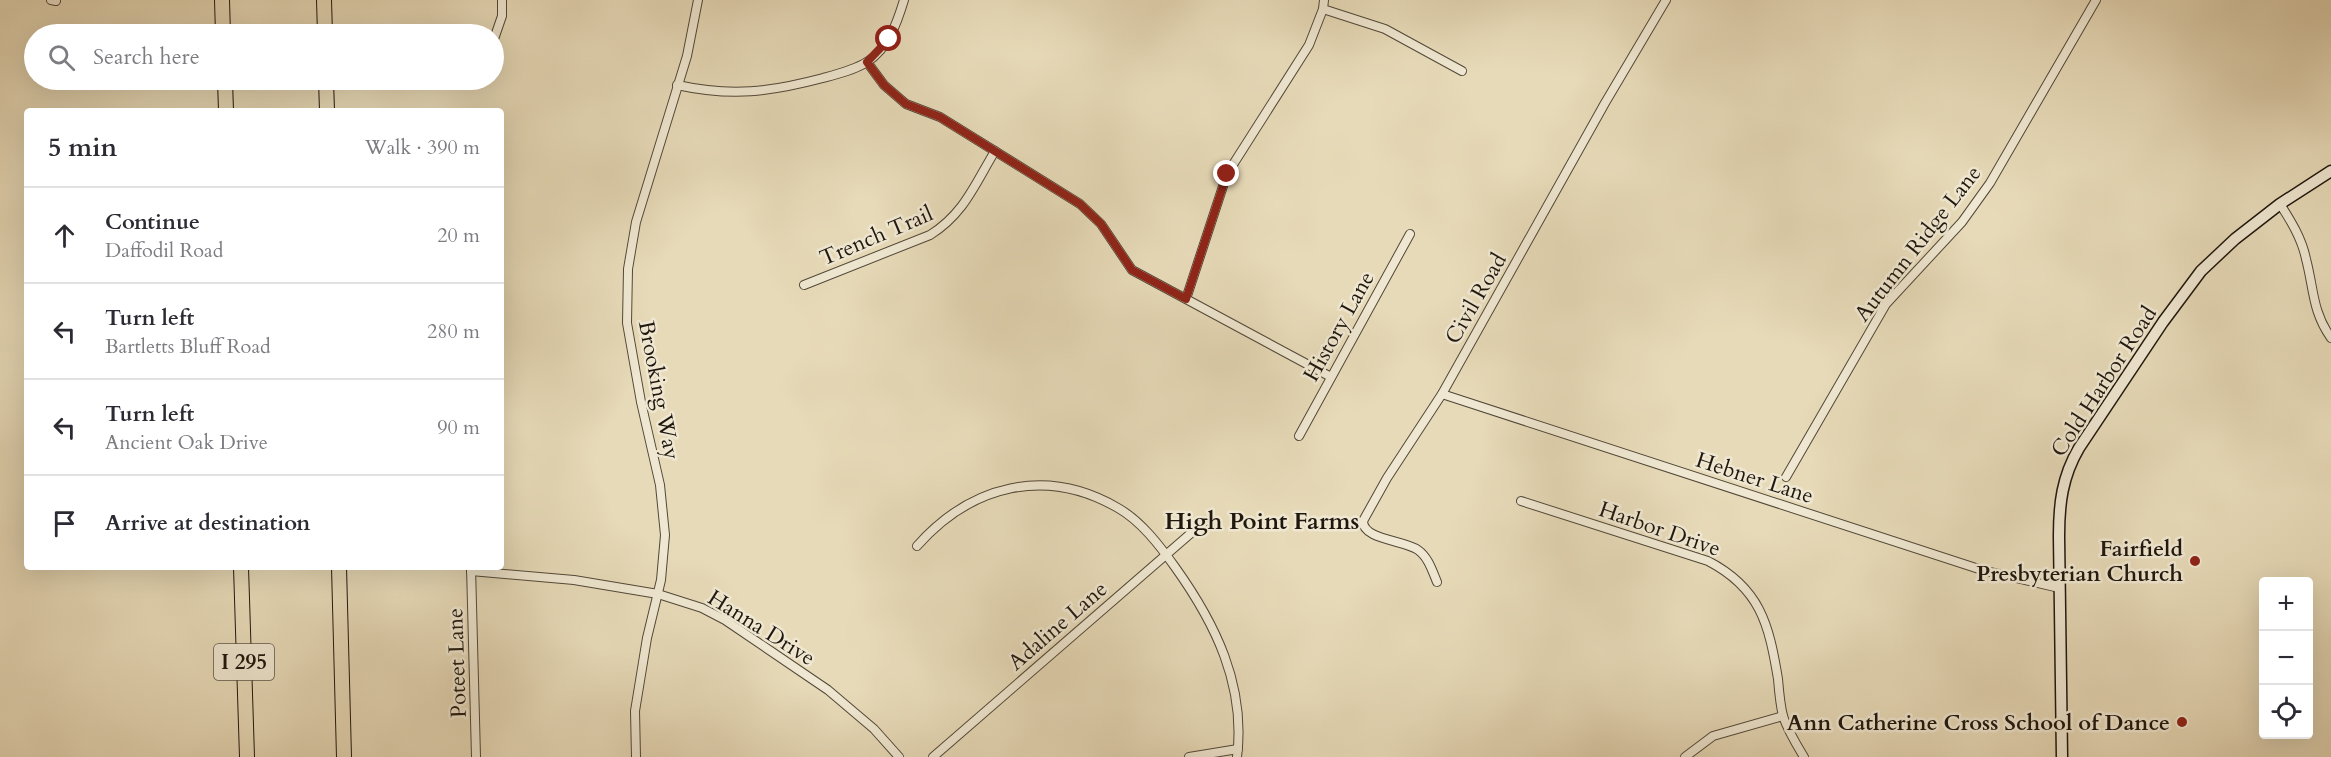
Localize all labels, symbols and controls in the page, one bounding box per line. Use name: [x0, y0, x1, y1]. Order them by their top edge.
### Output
search box: [24, 24, 504, 90]
route start: [875, 25, 901, 51]
icon: search: [45, 41, 78, 74]
text: Search here: [93, 42, 200, 72]
text: 5 min: [48, 130, 117, 165]
text: Walk · 390 m: [365, 134, 480, 161]
street label: Autumn Ridge Lane: [1847, 159, 1988, 328]
route end: [1213, 160, 1239, 186]
street label: Trench Trail: [815, 198, 938, 273]
text: Continue: [105, 207, 200, 237]
icon: ahead: [48, 219, 81, 252]
text: 20 m: [437, 222, 480, 249]
text: Daffodil Road: [105, 237, 223, 264]
street label: Civil Road: [1438, 247, 1514, 349]
street label: History Lane: [1296, 266, 1381, 387]
street label: Cold Harbor Road: [2044, 300, 2164, 463]
text: Turn left: [105, 303, 194, 333]
icon: left: [48, 315, 81, 348]
text: 280 m: [427, 318, 480, 345]
street label: Brooking Way: [631, 318, 687, 463]
text: Bartletts Bluff Road: [105, 333, 271, 360]
text: Turn left: [105, 399, 194, 429]
icon: left: [48, 411, 81, 444]
text: 90 m: [437, 414, 480, 441]
text: Ancient Oak Drive: [105, 429, 268, 456]
street label: Hebner Lane: [1692, 445, 1817, 511]
street label: Harbor Drive: [1595, 494, 1724, 564]
district label: High Point Farms: [1164, 505, 1360, 538]
icon: arrive: [48, 507, 81, 540]
text: Arrive at destination: [105, 508, 310, 538]
place label: Fairfield Presbyterian Church: [1976, 534, 2183, 589]
marker: Fairfield Presbyterian Church: [2188, 554, 2202, 568]
street label: Adaline Lane: [1002, 574, 1114, 677]
map controls: [2259, 577, 2313, 739]
button: +: [2259, 577, 2313, 631]
street label: Hanna Drive: [702, 583, 821, 673]
street label: Poteet Lane: [440, 607, 474, 718]
button: −: [2259, 631, 2313, 685]
road number: I 295: [214, 644, 274, 680]
button: locate: [2259, 685, 2313, 739]
place label: Ann Catherine Cross School of Dance: [1787, 708, 2170, 738]
marker: Ann Catherine Cross School of Dance: [2175, 715, 2189, 729]

